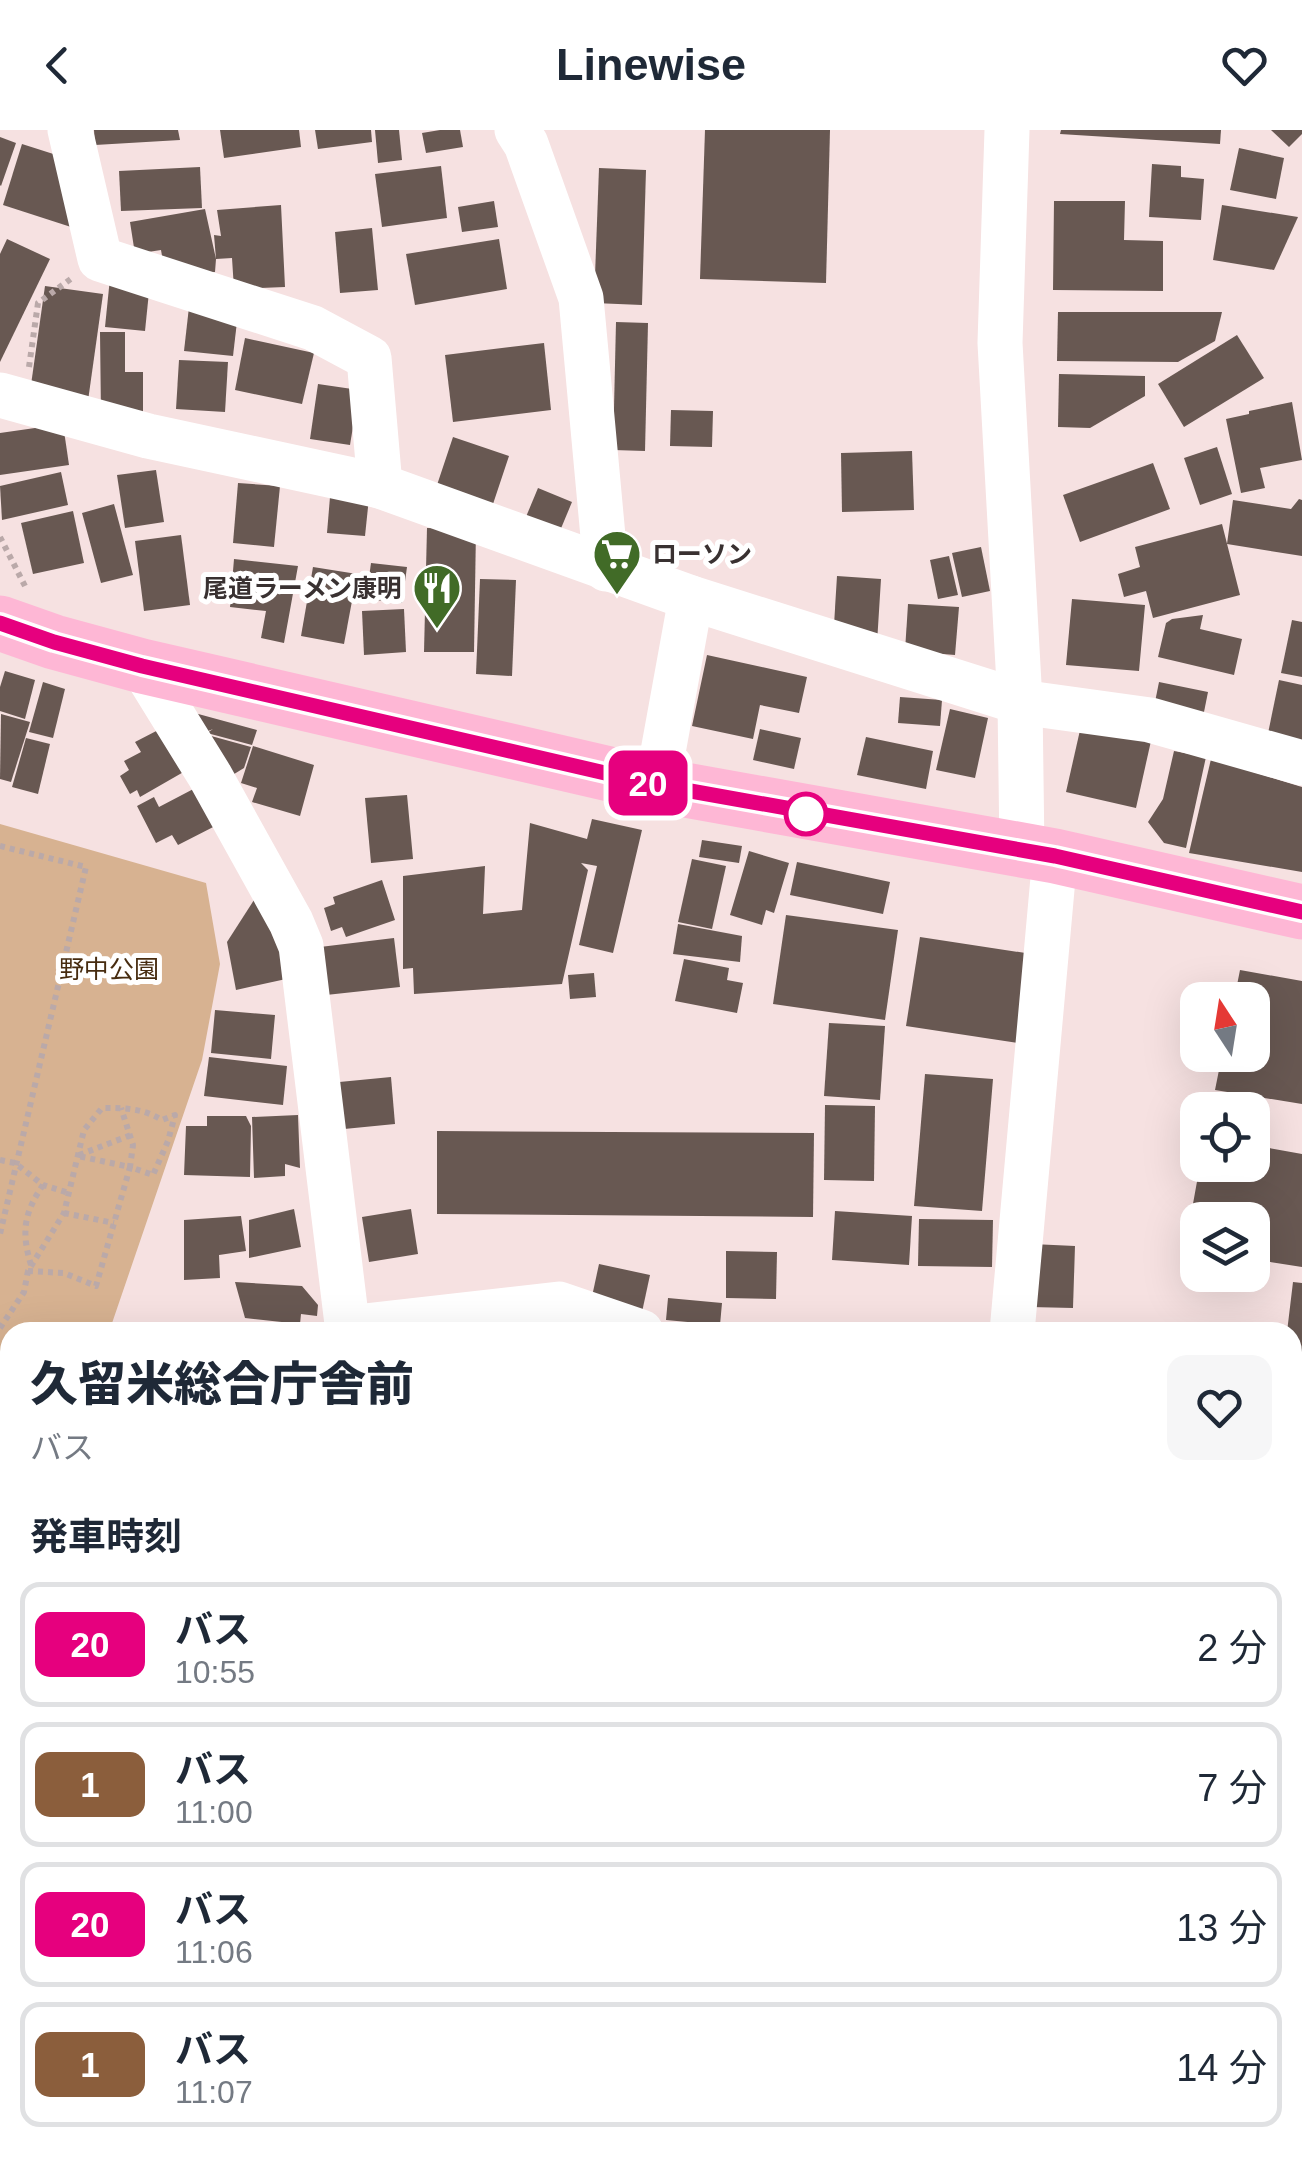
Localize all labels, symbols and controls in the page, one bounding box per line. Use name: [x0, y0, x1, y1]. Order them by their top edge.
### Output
icon: back: [30, 38, 85, 93]
icon: heart: [1217, 38, 1272, 93]
text: Linewise: [556, 39, 746, 90]
supermarket icon: ローソン: [591, 528, 643, 596]
place label: ローソン: [652, 540, 752, 568]
restaurant icon: 尾道ラーメン康明: [411, 562, 463, 630]
place label: 尾道ラーメン康明: [203, 574, 402, 602]
line badge: 20: [603, 750, 693, 816]
text: 20: [629, 764, 667, 803]
unlabelled marker: [785, 793, 827, 835]
park label: 野中公園: [59, 955, 159, 983]
north arrow: [1180, 982, 1270, 1072]
map controls: [1180, 982, 1270, 1292]
button: locate: [1180, 1092, 1270, 1182]
button: layers: [1180, 1202, 1270, 1292]
button: heart: [1167, 1355, 1272, 1460]
text: 久留米総合庁舎前: [30, 1358, 414, 1411]
text: バス: [30, 1430, 94, 1466]
text: 発車時刻: [30, 1516, 182, 1558]
text: バス: [175, 1609, 251, 1651]
text: 20: [71, 1625, 109, 1664]
text: 2 分: [1197, 1627, 1267, 1669]
text: 10:55: [175, 1654, 255, 1690]
text: バス: [175, 1749, 251, 1791]
text: 1: [80, 1765, 100, 1804]
text: 7 分: [1197, 1767, 1267, 1809]
text: 11:00: [175, 1794, 253, 1830]
text: バス: [175, 1889, 251, 1931]
text: 20: [71, 1905, 109, 1944]
text: 13 分: [1176, 1907, 1267, 1949]
text: 11:06: [175, 1934, 253, 1970]
text: バス: [175, 2029, 251, 2071]
text: 1: [80, 2045, 100, 2084]
text: 14 分: [1176, 2047, 1267, 2089]
text: 11:07: [175, 2074, 253, 2110]

